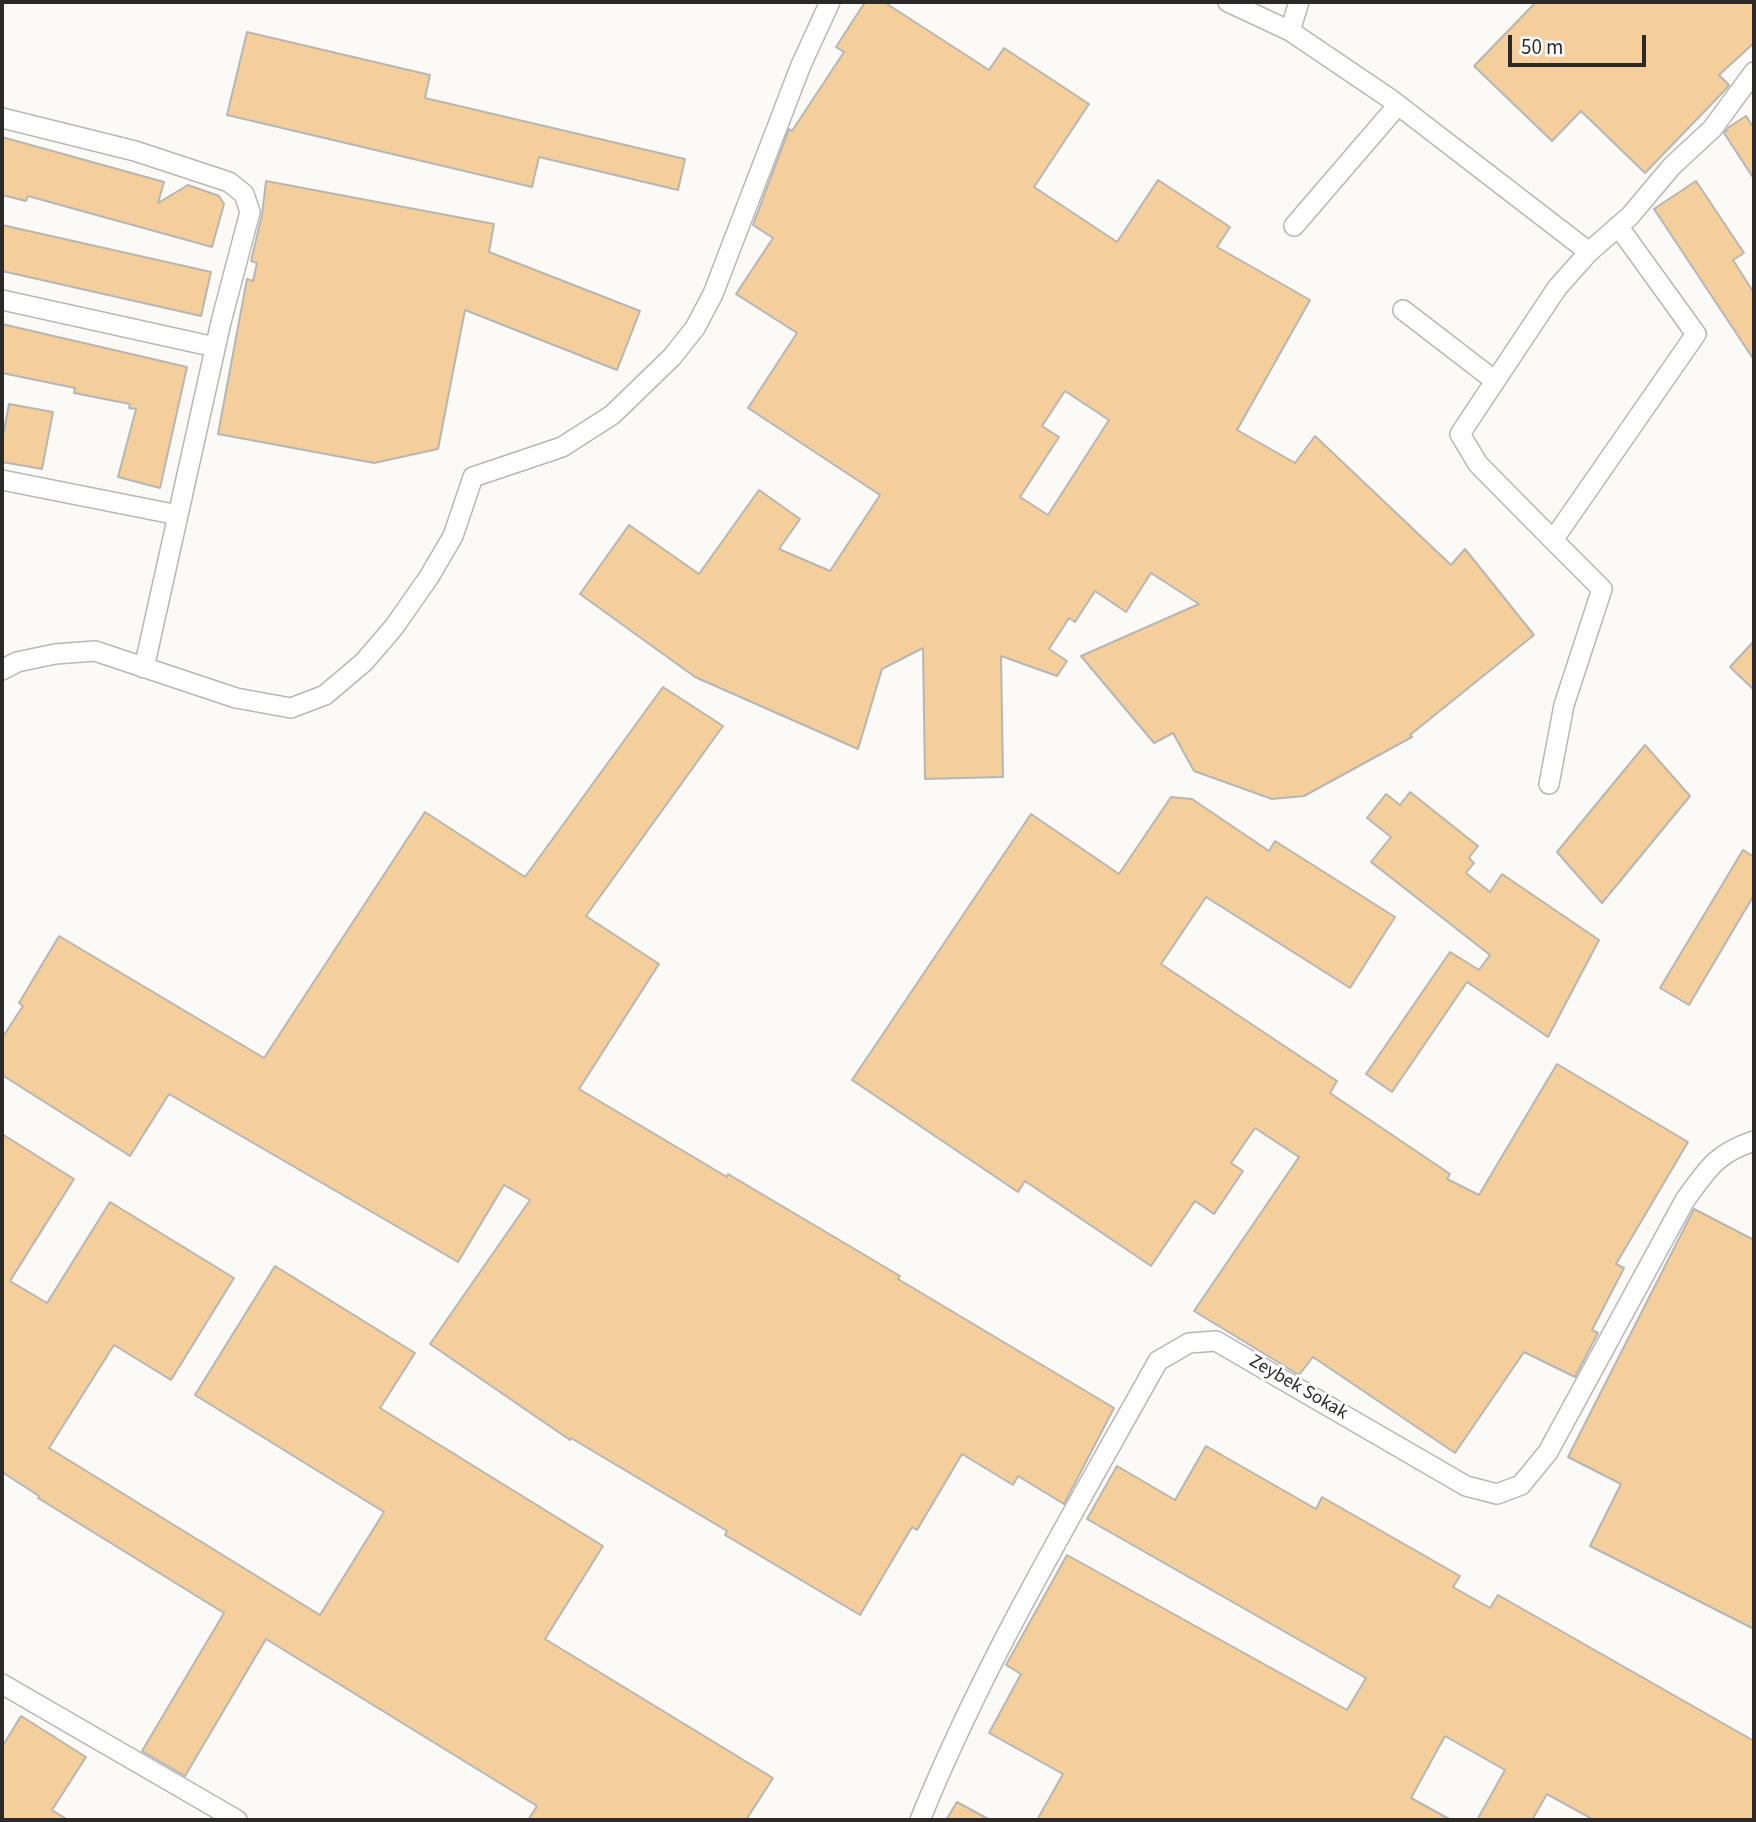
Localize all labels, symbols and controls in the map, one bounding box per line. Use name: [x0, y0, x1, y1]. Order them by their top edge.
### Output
scale bar: [1511, 21, 1649, 65]
text: 50 m: [1521, 32, 1563, 62]
street label: Zeybek Sokak: [1245, 1351, 1351, 1425]

